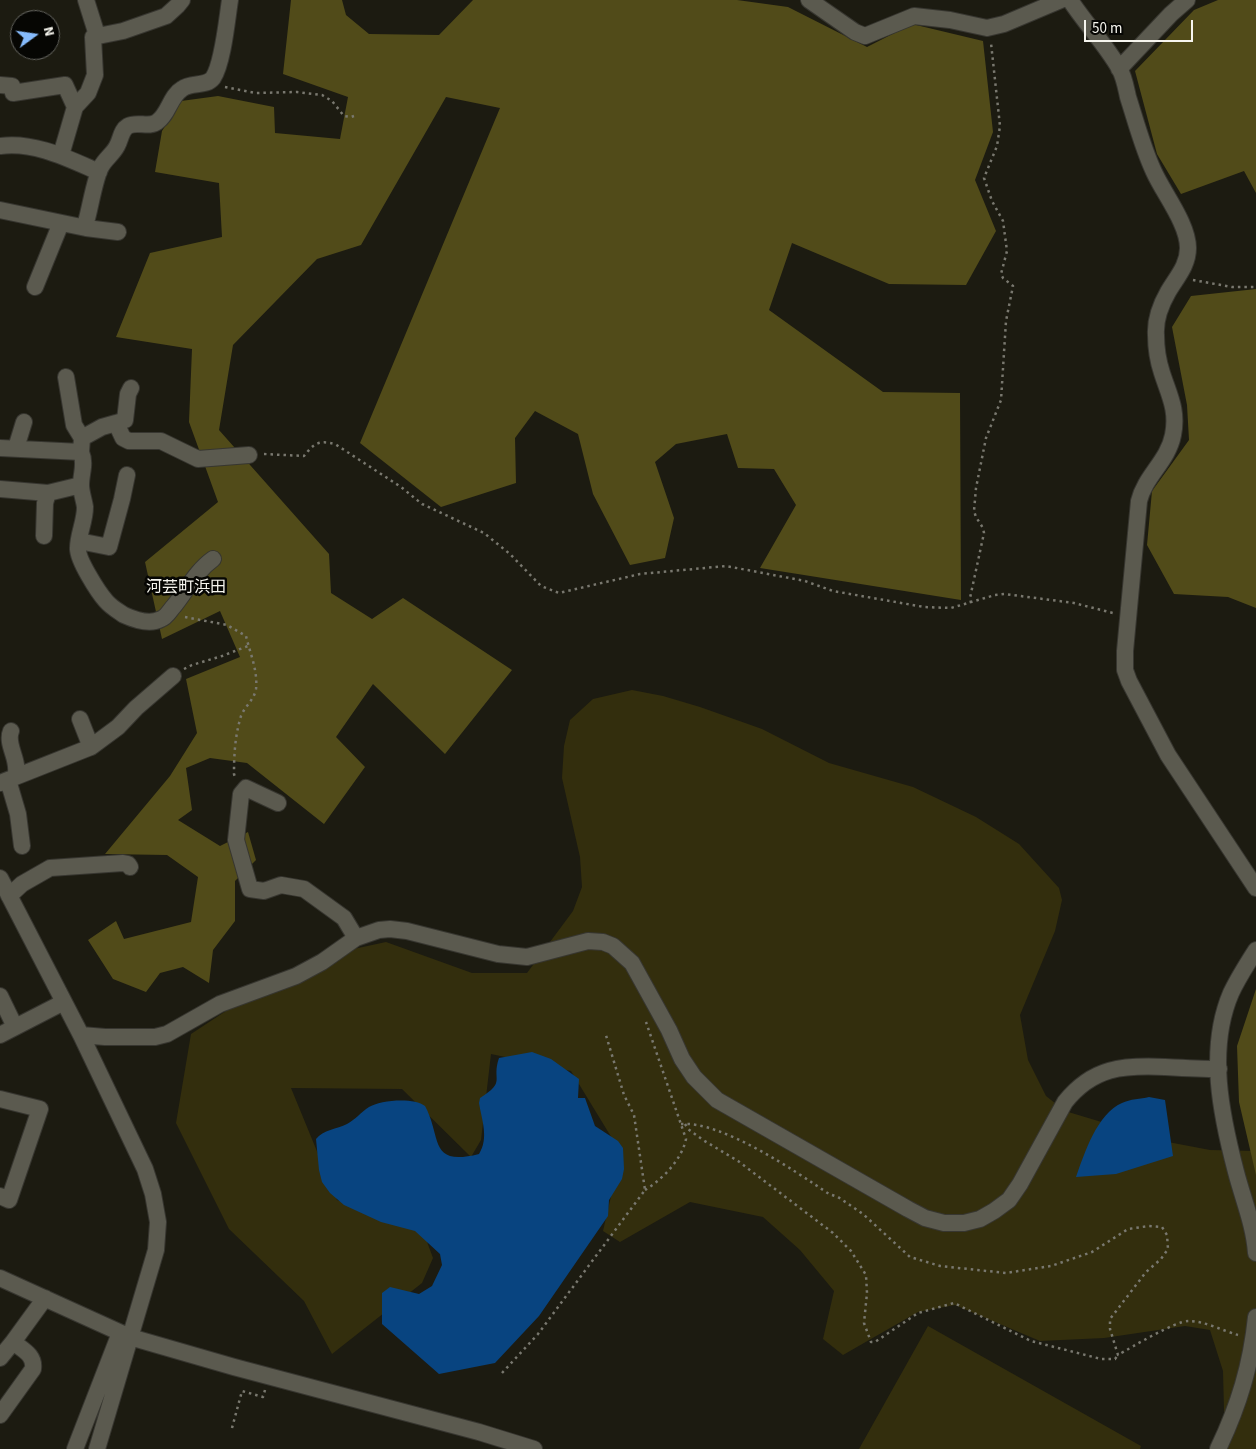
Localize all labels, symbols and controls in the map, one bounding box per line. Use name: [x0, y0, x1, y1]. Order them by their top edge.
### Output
north arrow: [10, 10, 60, 60]
scale bar: [1086, 10, 1195, 42]
text: 50 m: [1092, 18, 1122, 39]
text: N: [38, 25, 59, 39]
district label: 河芸町浜田: [146, 578, 226, 598]

